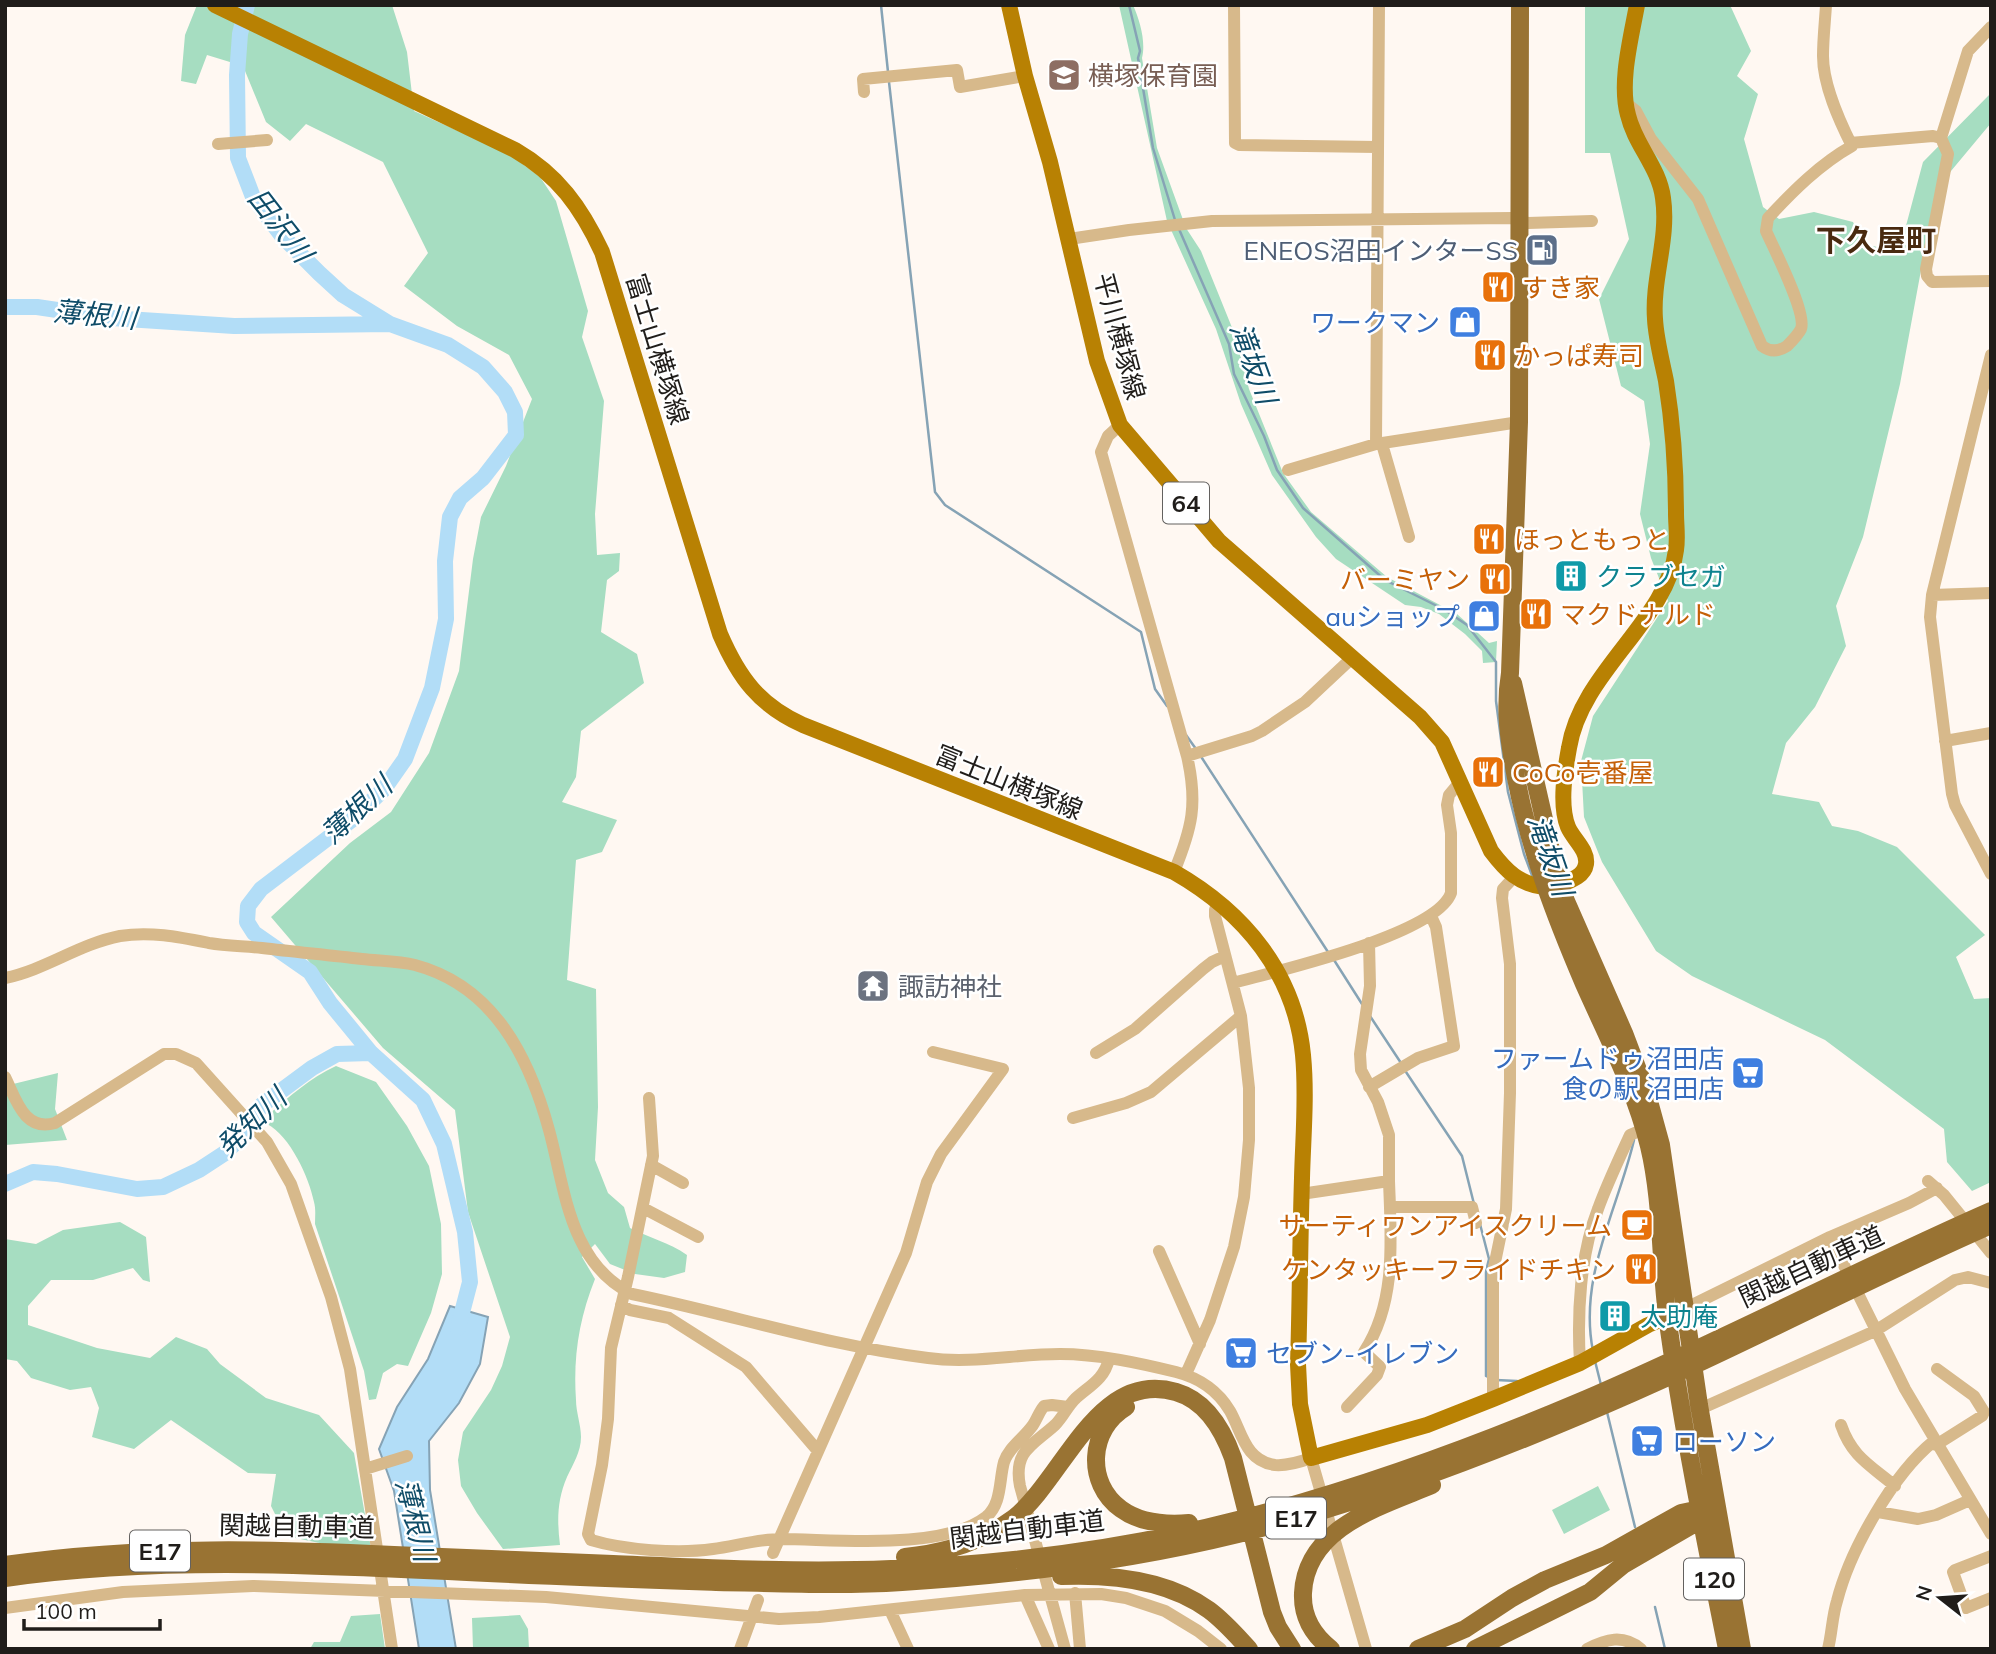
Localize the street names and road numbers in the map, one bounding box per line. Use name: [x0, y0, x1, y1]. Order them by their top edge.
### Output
street label: 平川横塚線: [1087, 269, 1153, 403]
street label: 富士山横塚線: [619, 270, 697, 428]
road number: 64: [1163, 482, 1209, 524]
street label: 富士山横塚線: [930, 737, 1088, 827]
street label: 関越自動車道: [1733, 1218, 1889, 1314]
road number: E17: [1266, 1498, 1326, 1538]
street label: 関越自動車道: [948, 1503, 1106, 1555]
street label: 関越自動車道: [219, 1508, 375, 1544]
road number: E17: [130, 1531, 190, 1572]
road number: 120: [1684, 1559, 1744, 1600]

